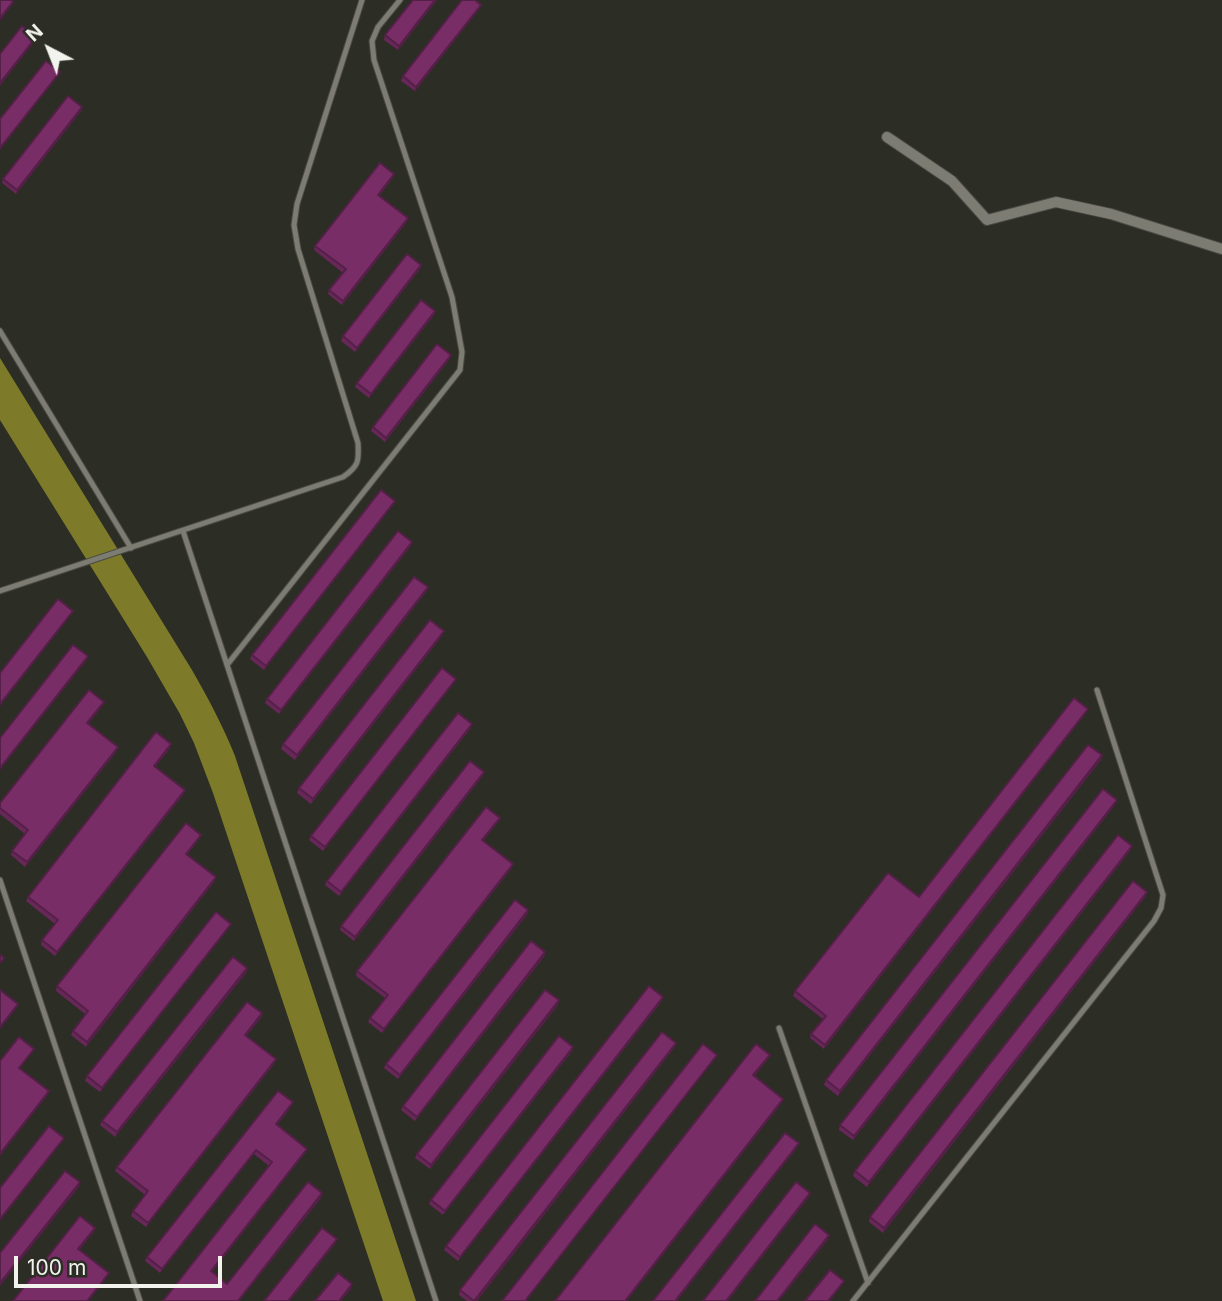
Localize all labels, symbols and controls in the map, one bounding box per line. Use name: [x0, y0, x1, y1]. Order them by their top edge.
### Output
north arrow: [14, 14, 84, 84]
text: N: [22, 20, 48, 46]
scale bar: [18, 1242, 226, 1286]
text: 100 m: [27, 1255, 86, 1280]

